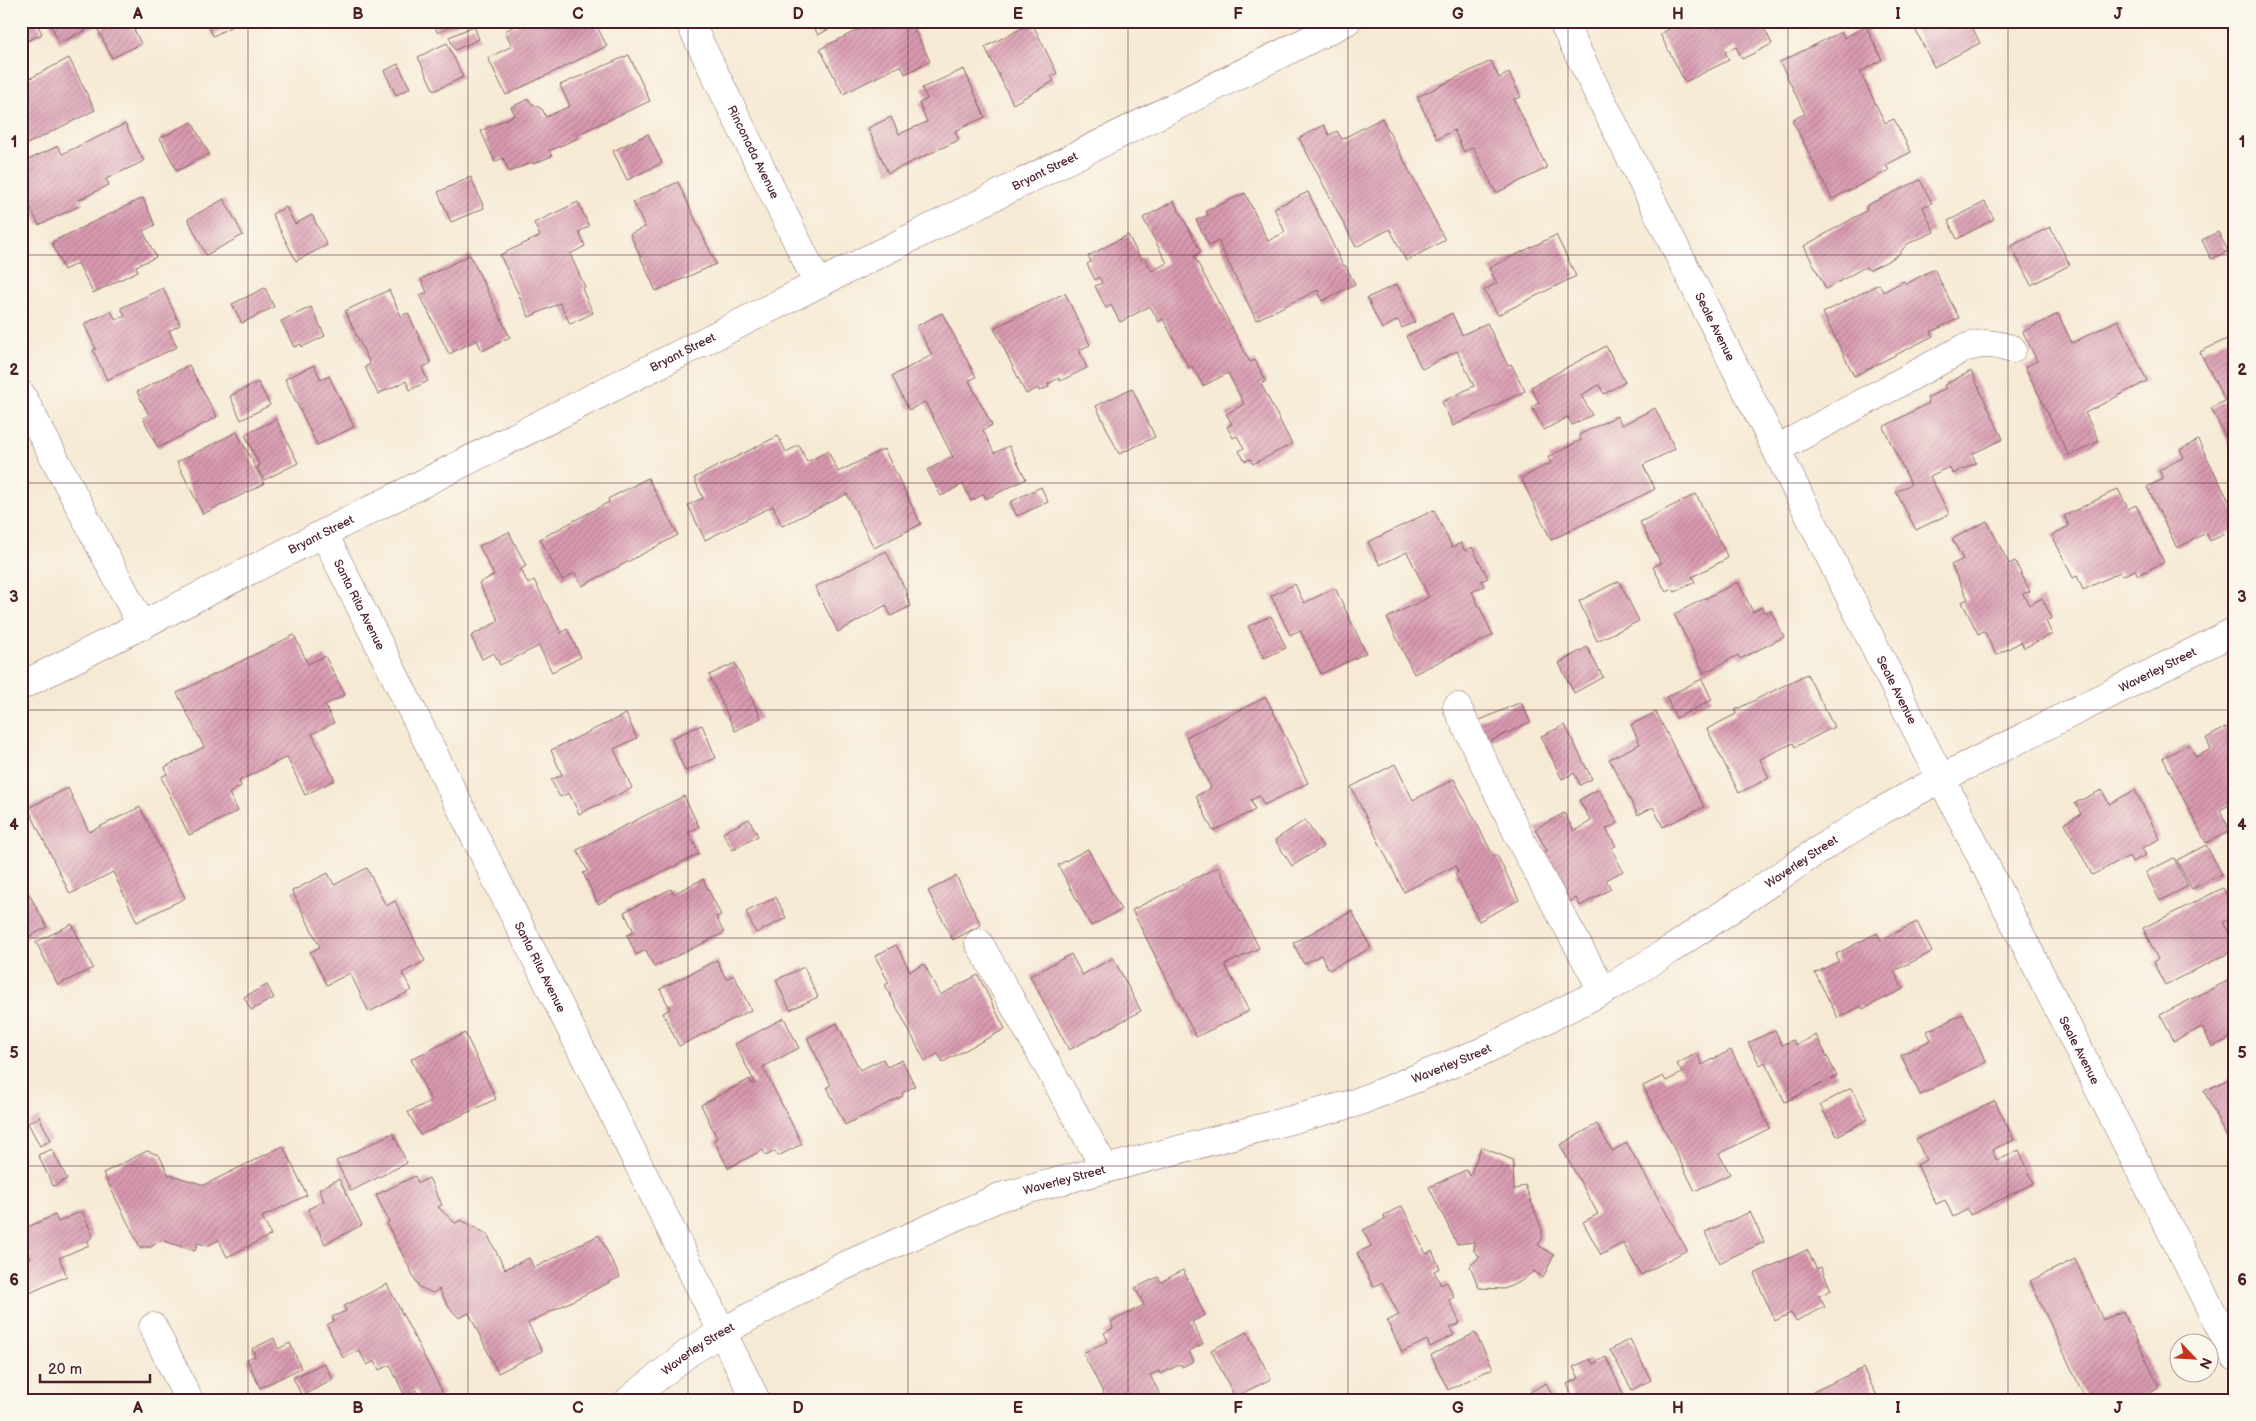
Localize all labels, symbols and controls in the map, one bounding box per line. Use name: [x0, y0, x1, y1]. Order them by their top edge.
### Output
text: A: [132, 5, 143, 24]
text: B: [352, 5, 364, 24]
text: C: [572, 5, 584, 24]
text: D: [792, 5, 804, 24]
text: E: [1013, 5, 1023, 24]
text: F: [1233, 5, 1243, 24]
text: G: [1452, 5, 1464, 24]
text: H: [1672, 5, 1684, 24]
text: I: [1895, 5, 1901, 24]
text: J: [2114, 5, 2123, 24]
street label: Rinconada Avenue: [724, 103, 783, 201]
text: 1: [11, 133, 17, 152]
text: 1: [2239, 133, 2245, 152]
street label: Bryant Street: [1009, 148, 1081, 194]
street label: Seale Avenue: [1692, 290, 1738, 364]
street label: Bryant Street: [647, 329, 718, 375]
text: 2: [9, 361, 19, 380]
text: 2: [2237, 361, 2247, 380]
street label: Bryant Street: [286, 512, 357, 557]
street label: Santa Rita Avenue: [330, 557, 388, 652]
text: 3: [9, 588, 19, 607]
text: 3: [2237, 588, 2247, 607]
street label: Waverley Street: [2116, 644, 2199, 696]
street label: Seale Avenue: [1873, 653, 1920, 727]
text: 4: [9, 816, 19, 835]
text: 4: [2237, 816, 2247, 835]
street label: Waverley Street: [1762, 832, 1841, 891]
street label: Santa Rita Avenue: [511, 919, 569, 1015]
street label: Seale Avenue: [2056, 1014, 2103, 1087]
street label: Waverley Street: [1410, 1041, 1494, 1087]
text: 5: [9, 1044, 19, 1063]
text: 5: [2237, 1044, 2247, 1063]
street label: Waverley Street: [1021, 1162, 1107, 1198]
text: 6: [9, 1271, 19, 1290]
text: 6: [2237, 1271, 2247, 1290]
street label: Waverley Street: [659, 1319, 737, 1379]
north arrow: [2168, 1334, 2218, 1384]
scale bar: [40, 1351, 150, 1383]
text: N: [2195, 1355, 2215, 1372]
text: 20 m: [48, 1360, 82, 1379]
text: A: [132, 1399, 143, 1418]
text: B: [352, 1399, 364, 1418]
text: C: [572, 1399, 584, 1418]
text: D: [792, 1399, 804, 1418]
text: E: [1013, 1399, 1023, 1418]
text: F: [1233, 1399, 1243, 1418]
text: G: [1452, 1399, 1464, 1418]
text: H: [1672, 1399, 1684, 1418]
text: I: [1895, 1399, 1901, 1418]
text: J: [2114, 1399, 2123, 1418]

